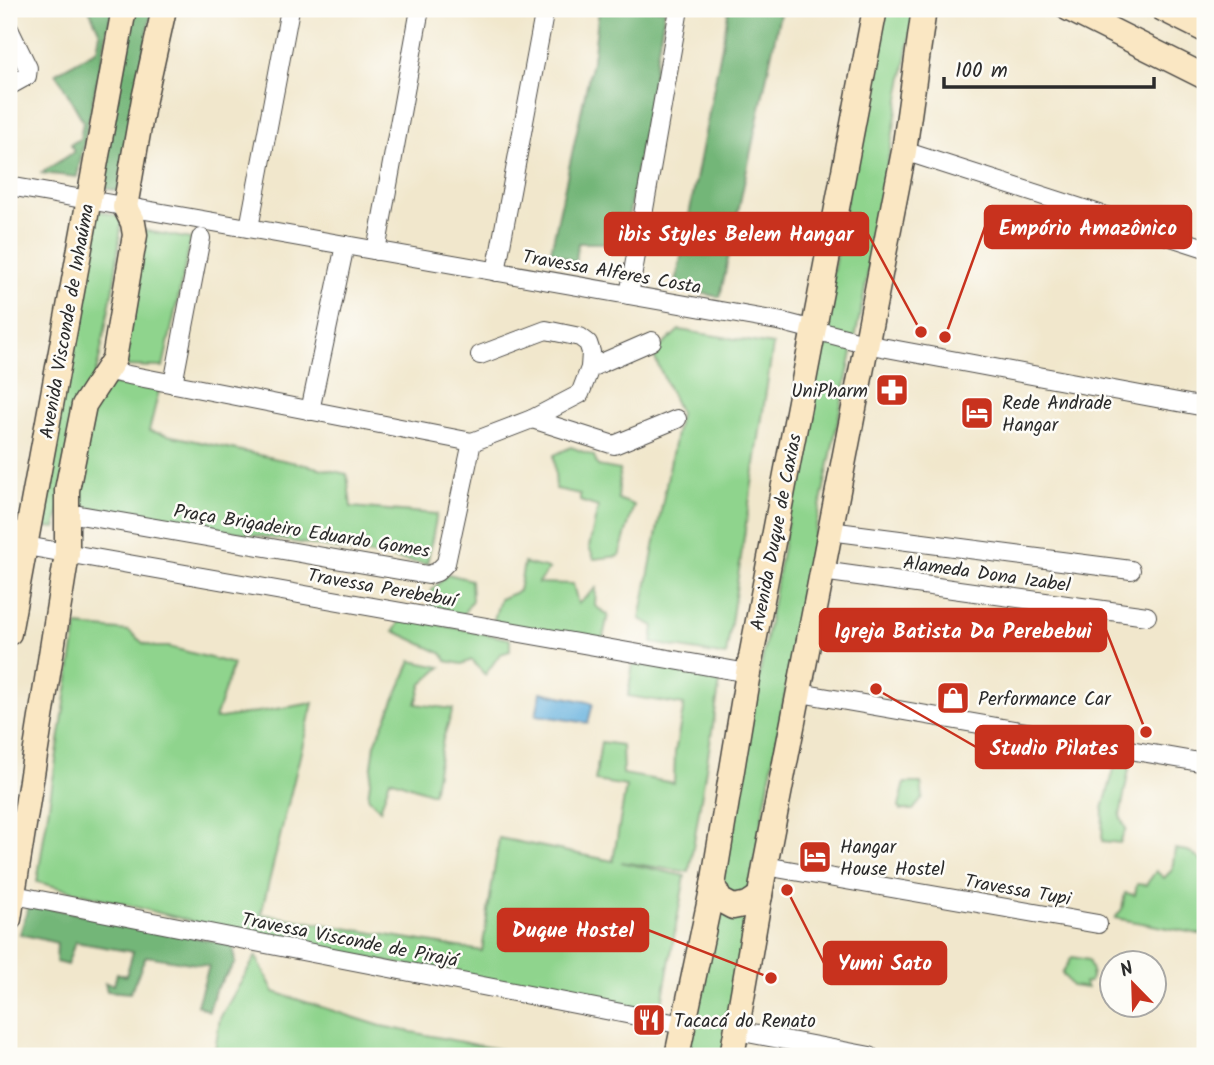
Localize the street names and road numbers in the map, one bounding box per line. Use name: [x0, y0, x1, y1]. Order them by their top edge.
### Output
street label: Avenida Visconde de Inhaúma: [33, 201, 103, 441]
street label: Travessa Alferes Costa: [520, 242, 704, 303]
street label: Avenida Duque de Caxias: [743, 431, 811, 633]
street label: Praça Brigadeiro Eduardo Gomes: [171, 497, 432, 567]
street label: Alameda Dona Izabel: [901, 548, 1073, 602]
street label: Travessa Perebebuí: [305, 561, 462, 617]
street label: Travessa Tupi: [962, 867, 1075, 915]
street label: Travessa Visconde de Pirajá: [239, 905, 462, 977]

